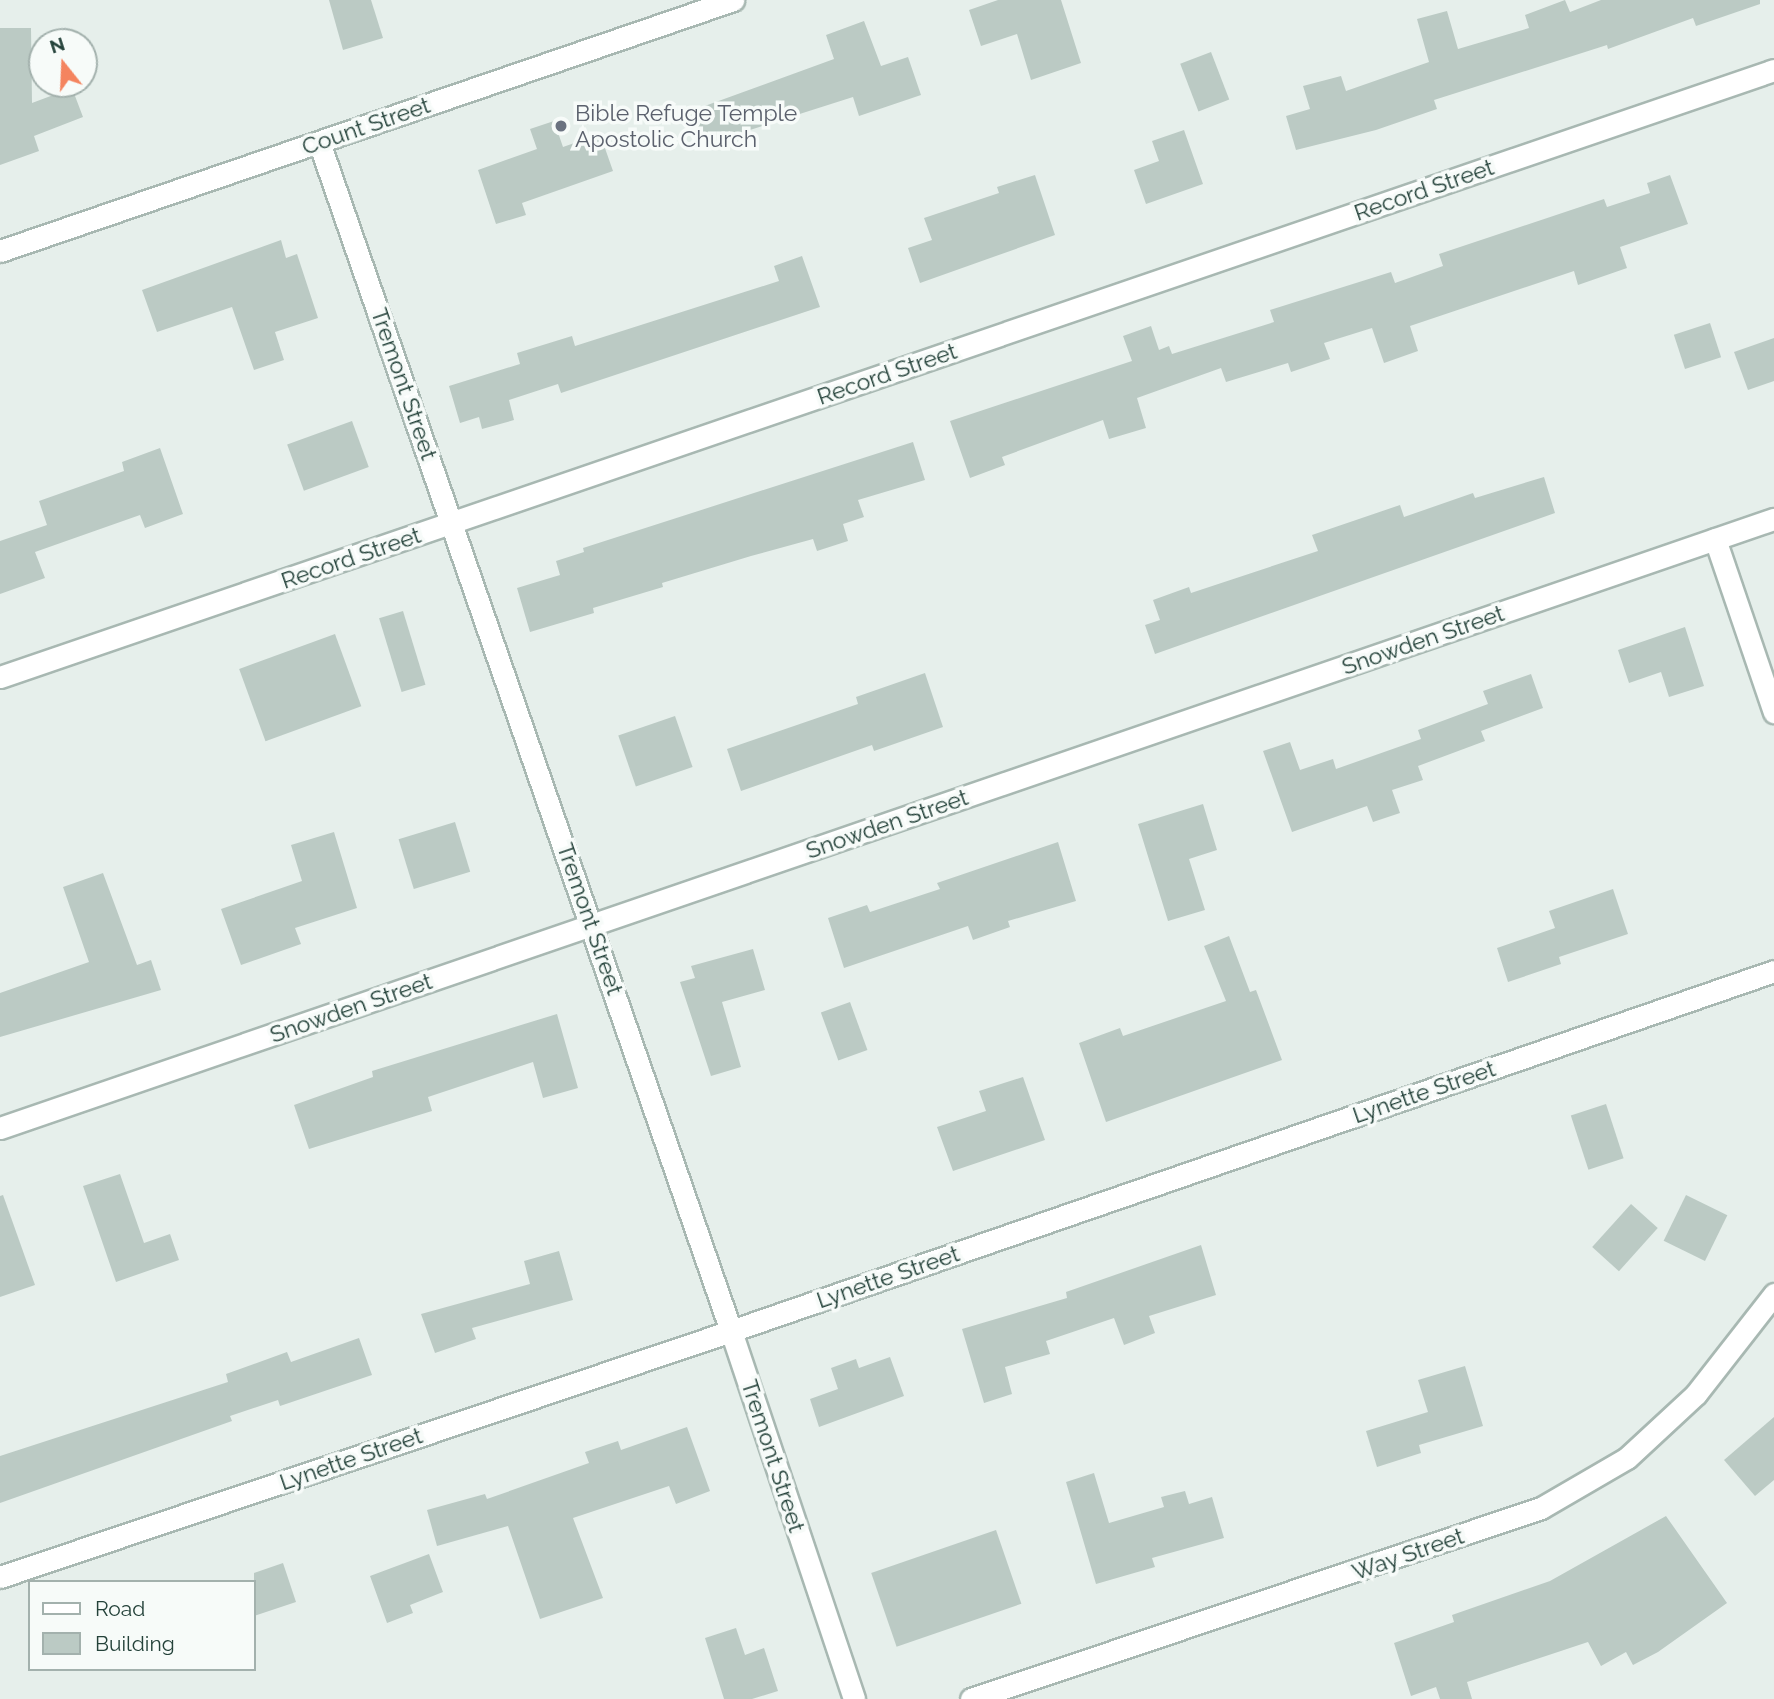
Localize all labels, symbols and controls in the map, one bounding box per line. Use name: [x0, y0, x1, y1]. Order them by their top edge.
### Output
north arrow: [28, 28, 98, 98]
text: N: [47, 32, 67, 58]
street label: Count Street: [298, 91, 434, 161]
place label: Bible Refuge Temple Apostolic Church: [575, 99, 798, 153]
marker: Bible Refuge Temple Apostolic Church: [553, 118, 569, 134]
street label: Record Street: [1350, 153, 1498, 227]
street label: Tremont Street: [365, 305, 443, 463]
street label: Record Street: [813, 337, 961, 411]
street label: Record Street: [277, 521, 425, 595]
street label: Snowden Street: [1338, 599, 1508, 681]
street label: Snowden Street: [802, 783, 972, 865]
street label: Tremont Street: [551, 840, 629, 998]
street label: Snowden Street: [266, 967, 436, 1049]
street label: Lynette Street: [1349, 1055, 1499, 1129]
street label: Lynette Street: [813, 1240, 963, 1314]
street label: Tremont Street: [735, 1376, 811, 1536]
street label: Lynette Street: [276, 1422, 426, 1496]
street label: Way Street: [1348, 1522, 1468, 1586]
legend: [28, 1580, 256, 1671]
text: Road: [95, 1596, 145, 1621]
text: Building: [95, 1631, 175, 1656]

